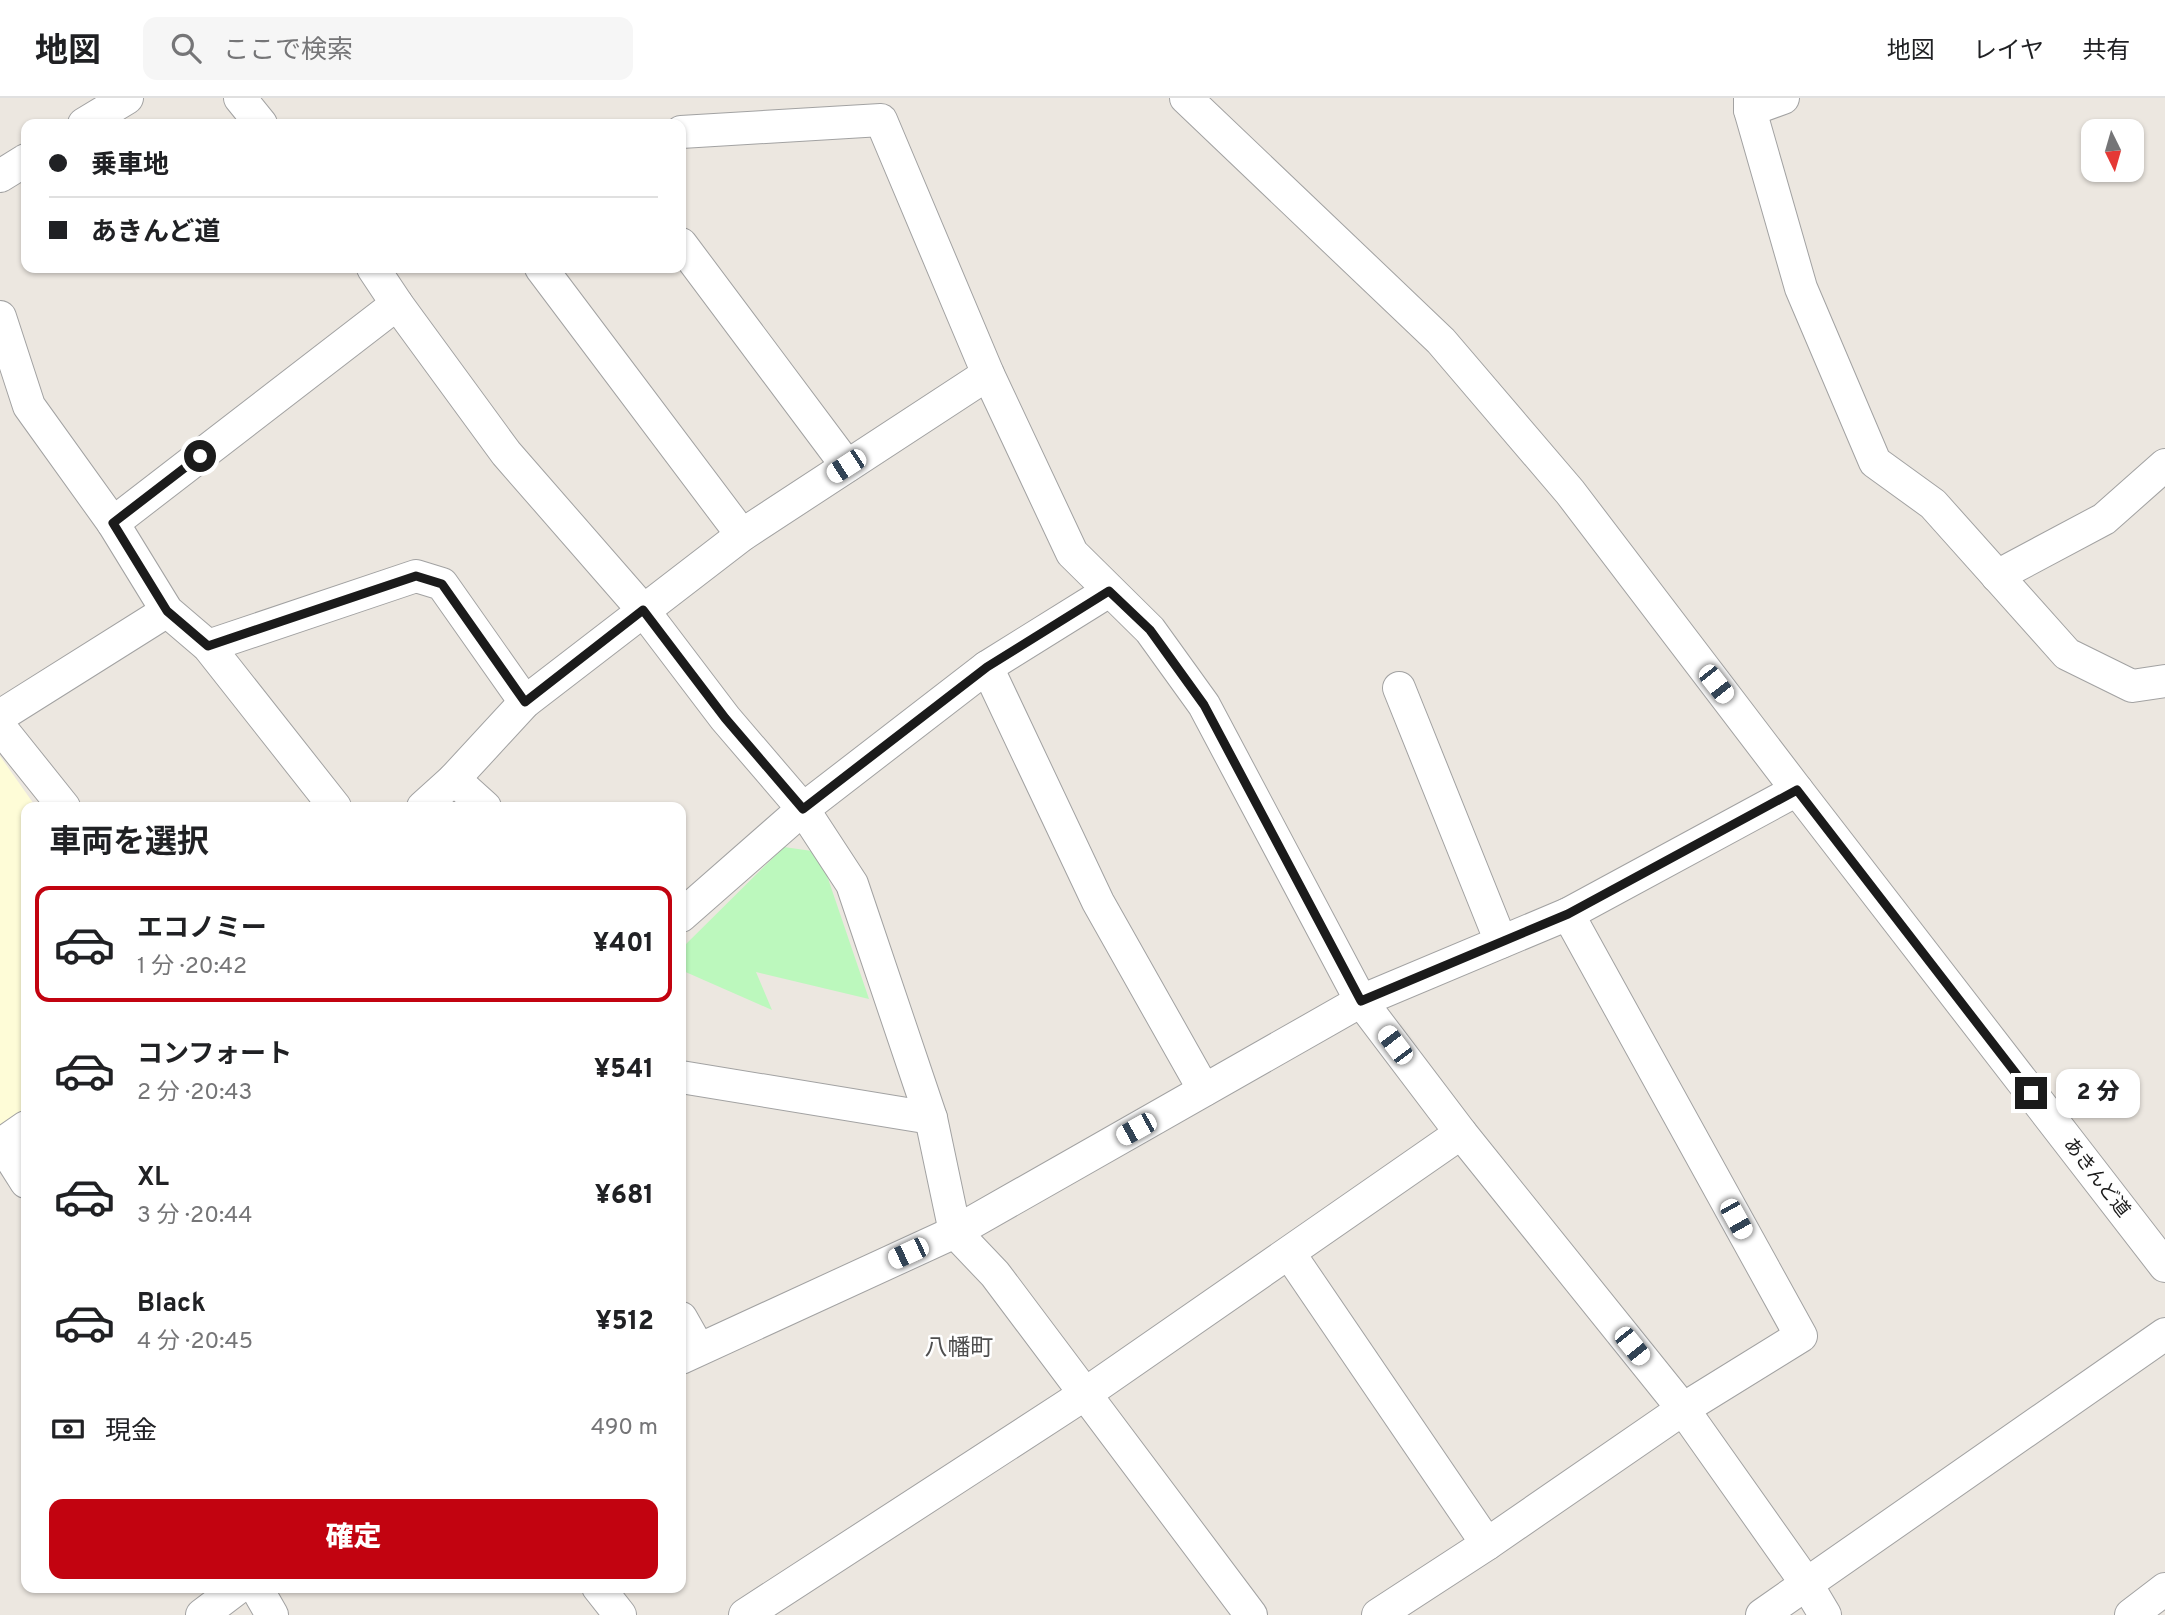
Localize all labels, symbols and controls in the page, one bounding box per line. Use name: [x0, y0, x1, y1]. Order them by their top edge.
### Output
search box: [143, 17, 633, 80]
icon: search: [167, 29, 205, 67]
text: 地図: [35, 32, 101, 74]
text: ここで検索: [223, 35, 353, 68]
text: 地図: [1887, 37, 1935, 67]
text: レイヤ: [1973, 37, 2044, 67]
text: 共有: [2082, 37, 2130, 67]
north arrow: [2081, 119, 2144, 182]
map controls: [2081, 119, 2144, 182]
text: 乗車地: [91, 150, 169, 183]
text: あきんど道: [91, 217, 220, 250]
route start: [184, 440, 216, 472]
car: [823, 446, 870, 486]
car: [1695, 661, 1738, 707]
text: 車両を選択: [49, 824, 209, 864]
icon: car: [53, 913, 116, 976]
text: エコノミー: [137, 913, 267, 946]
text: ¥401: [593, 928, 654, 961]
text: 1 分 · 20:42: [137, 953, 247, 982]
car: [1374, 1022, 1417, 1068]
icon: car: [53, 1039, 116, 1102]
text: コンフォート: [137, 1039, 292, 1072]
text: ¥541: [594, 1054, 654, 1087]
callout: 2 分: [2056, 1068, 2140, 1118]
route end: [2015, 1077, 2047, 1109]
text: 2 分 · 20:43: [137, 1079, 252, 1108]
text: 2 分: [2077, 1079, 2119, 1108]
car: [1113, 1110, 1160, 1148]
street label: あきんど道: [2057, 1133, 2135, 1223]
text: XL: [137, 1162, 169, 1195]
icon: car: [53, 1165, 116, 1228]
text: ¥681: [595, 1180, 654, 1213]
car: [1717, 1196, 1756, 1242]
text: 3 分 · 20:44: [137, 1202, 253, 1231]
car: [885, 1235, 932, 1271]
text: Black: [137, 1288, 206, 1321]
icon: car: [53, 1291, 116, 1354]
text: ¥512: [596, 1306, 654, 1339]
car: [1611, 1323, 1654, 1369]
text: 4 分 · 20:45: [137, 1328, 253, 1357]
district label: 八幡町: [925, 1335, 994, 1364]
icon: cash: [49, 1410, 87, 1448]
text: 490 m: [591, 1414, 658, 1443]
text: 現金: [105, 1416, 157, 1449]
button: 確定: [49, 1499, 658, 1579]

